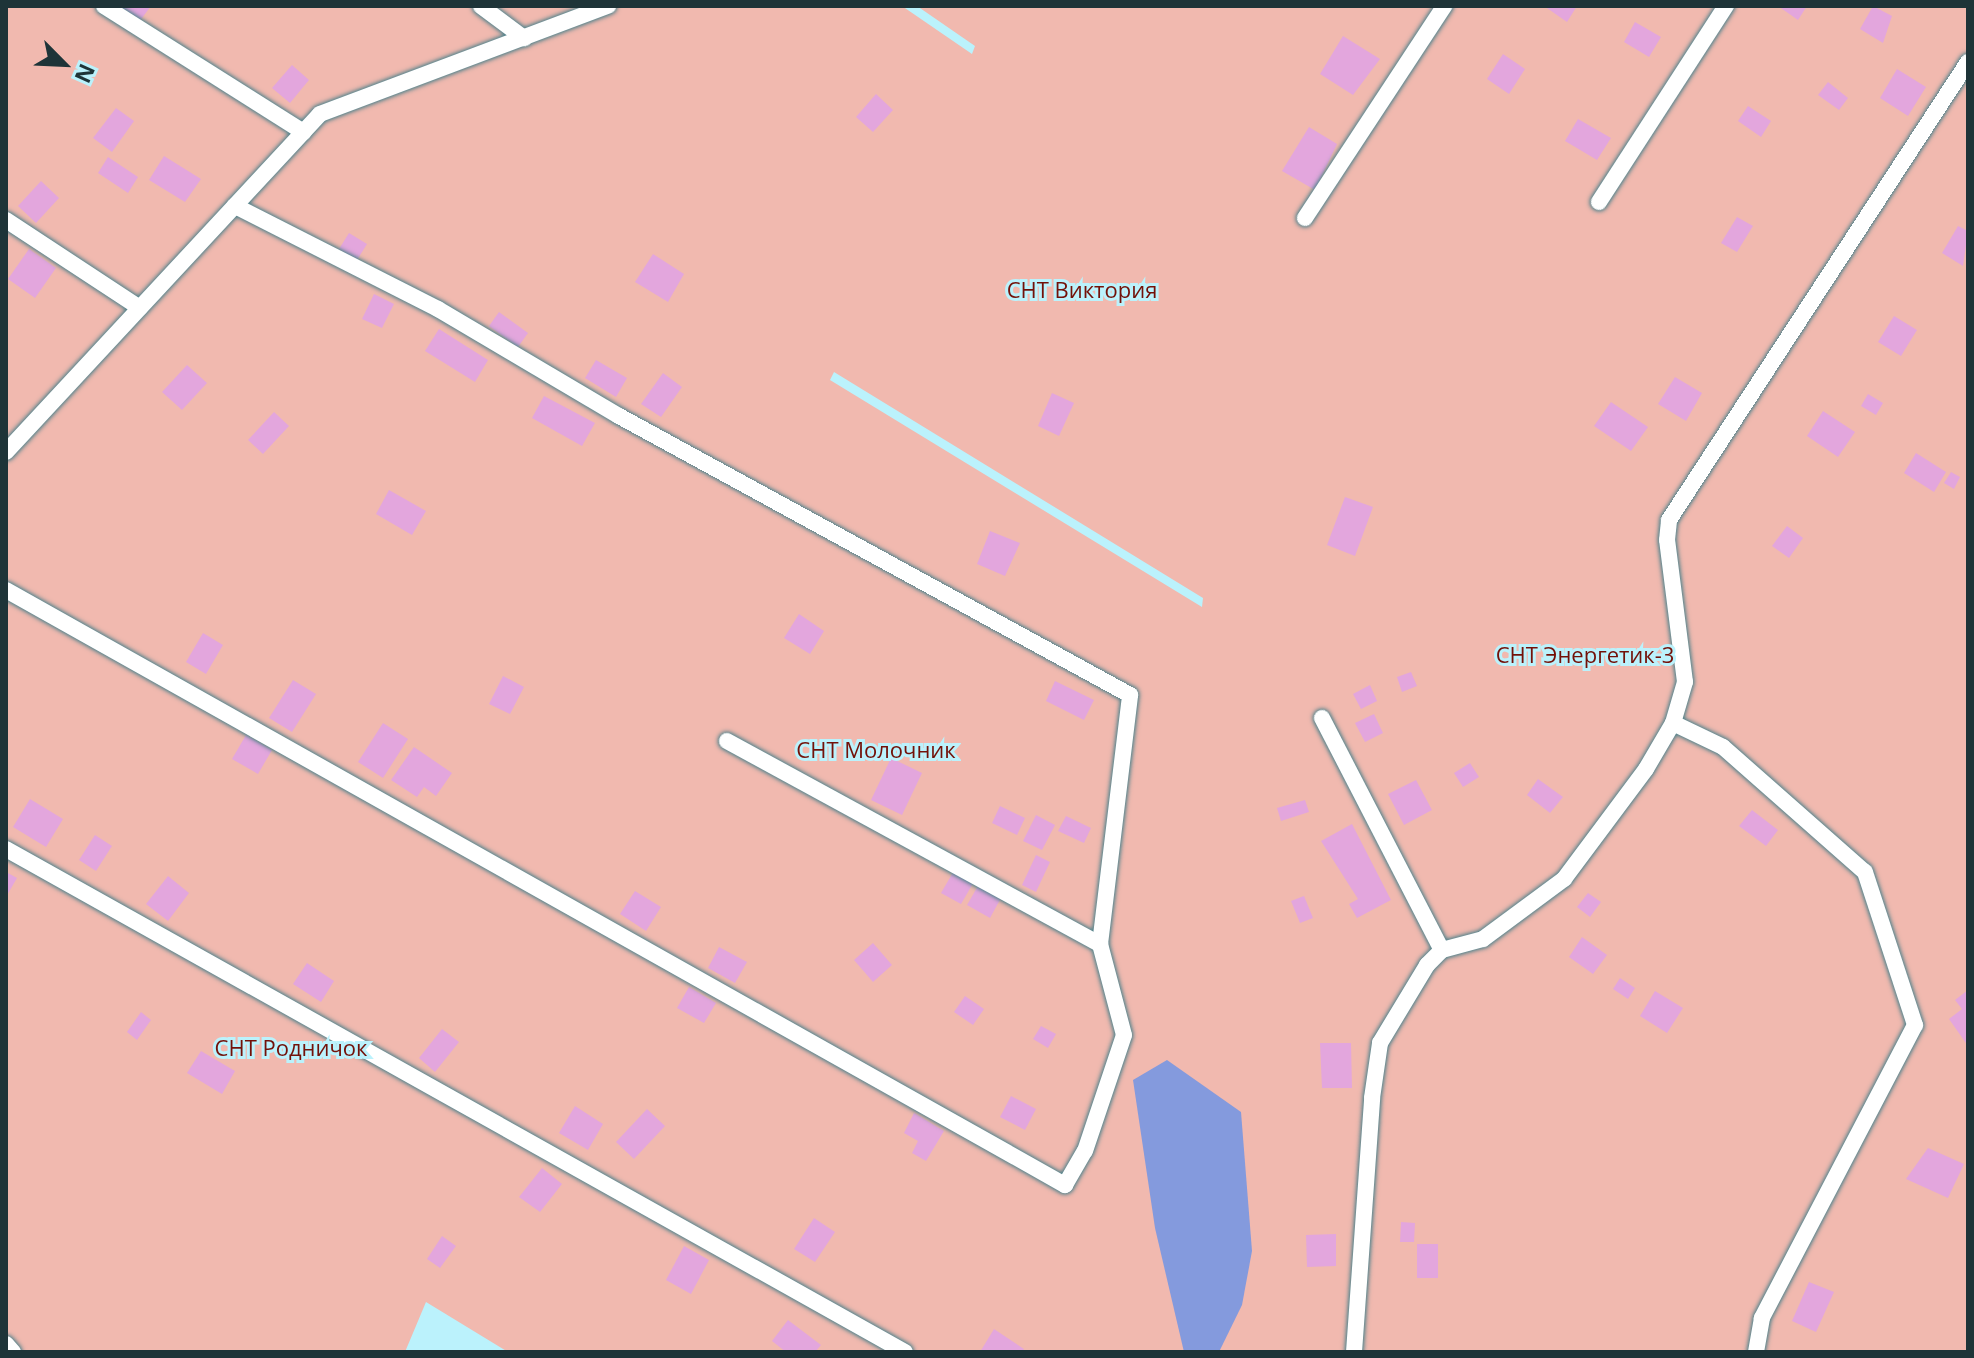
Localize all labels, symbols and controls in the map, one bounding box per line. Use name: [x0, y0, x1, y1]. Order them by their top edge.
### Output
north arrow: [24, 24, 104, 104]
text: N: [69, 59, 103, 88]
park label: СНТ Виктория: [1007, 277, 1157, 303]
park label: СНТ Энергетик-3: [1496, 642, 1674, 668]
park label: СНТ Молочник: [796, 737, 956, 763]
park label: СНТ Родничок: [215, 1035, 367, 1061]

